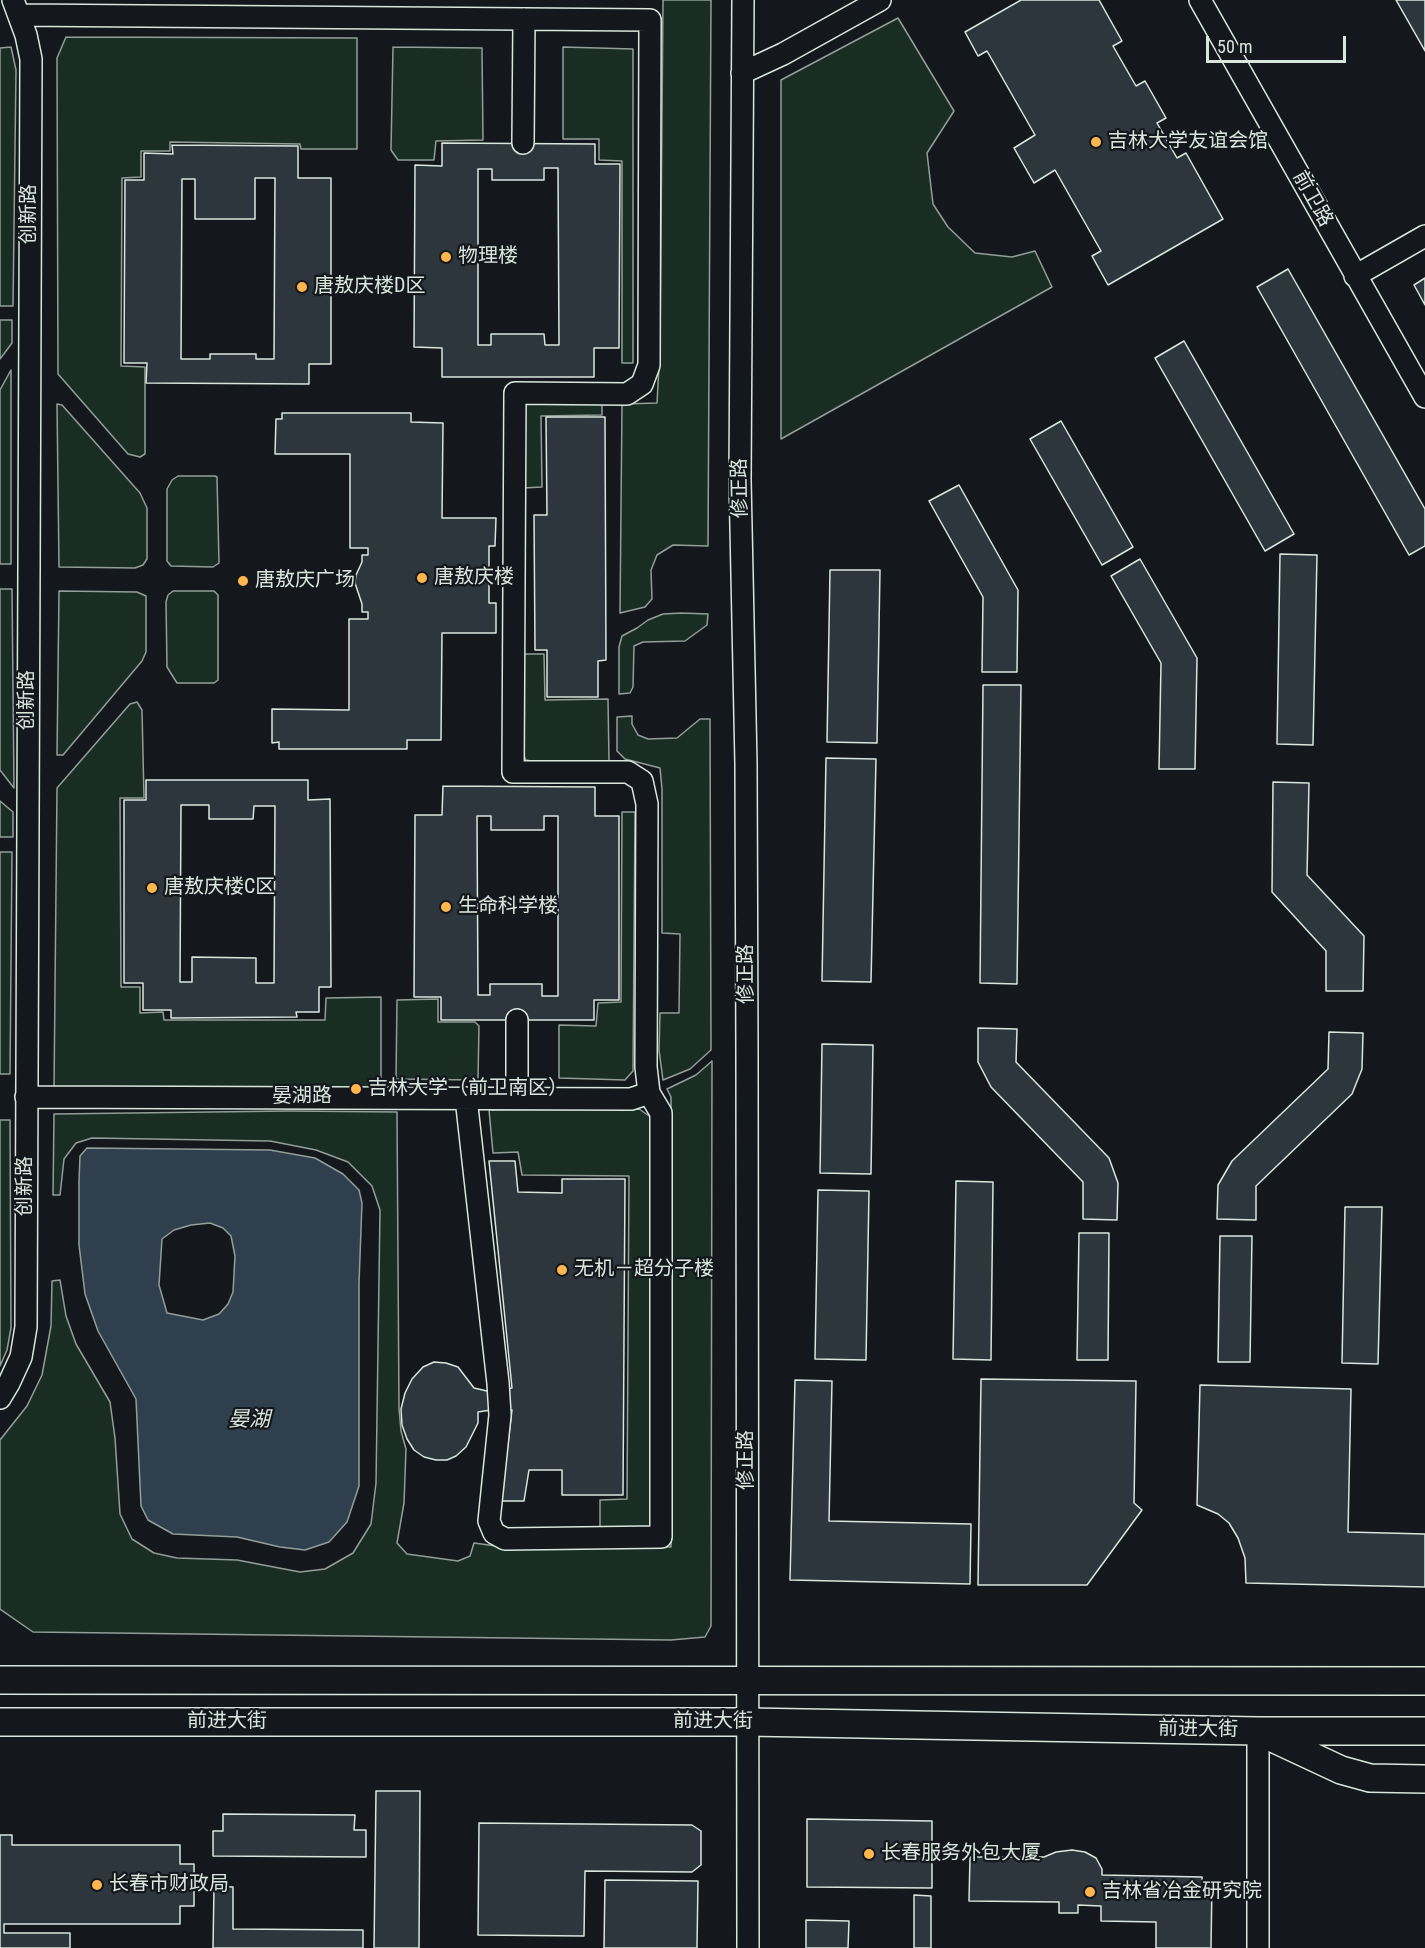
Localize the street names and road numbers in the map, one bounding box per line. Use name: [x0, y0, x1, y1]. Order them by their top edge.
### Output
street label: 前卫路: [1287, 167, 1337, 231]
street label: 创新路: [18, 184, 42, 244]
street label: 修正路: [728, 458, 754, 518]
street label: 创新路: [16, 670, 40, 730]
street label: 修正路: [735, 944, 759, 1004]
street label: 晏湖路: [272, 1085, 332, 1109]
street label: 创新路: [14, 1156, 38, 1216]
street label: 修正路: [735, 1430, 759, 1490]
street label: 前进大街: [187, 1710, 267, 1734]
street label: 前进大街: [673, 1710, 753, 1734]
street label: 前进大街: [1158, 1717, 1238, 1743]

